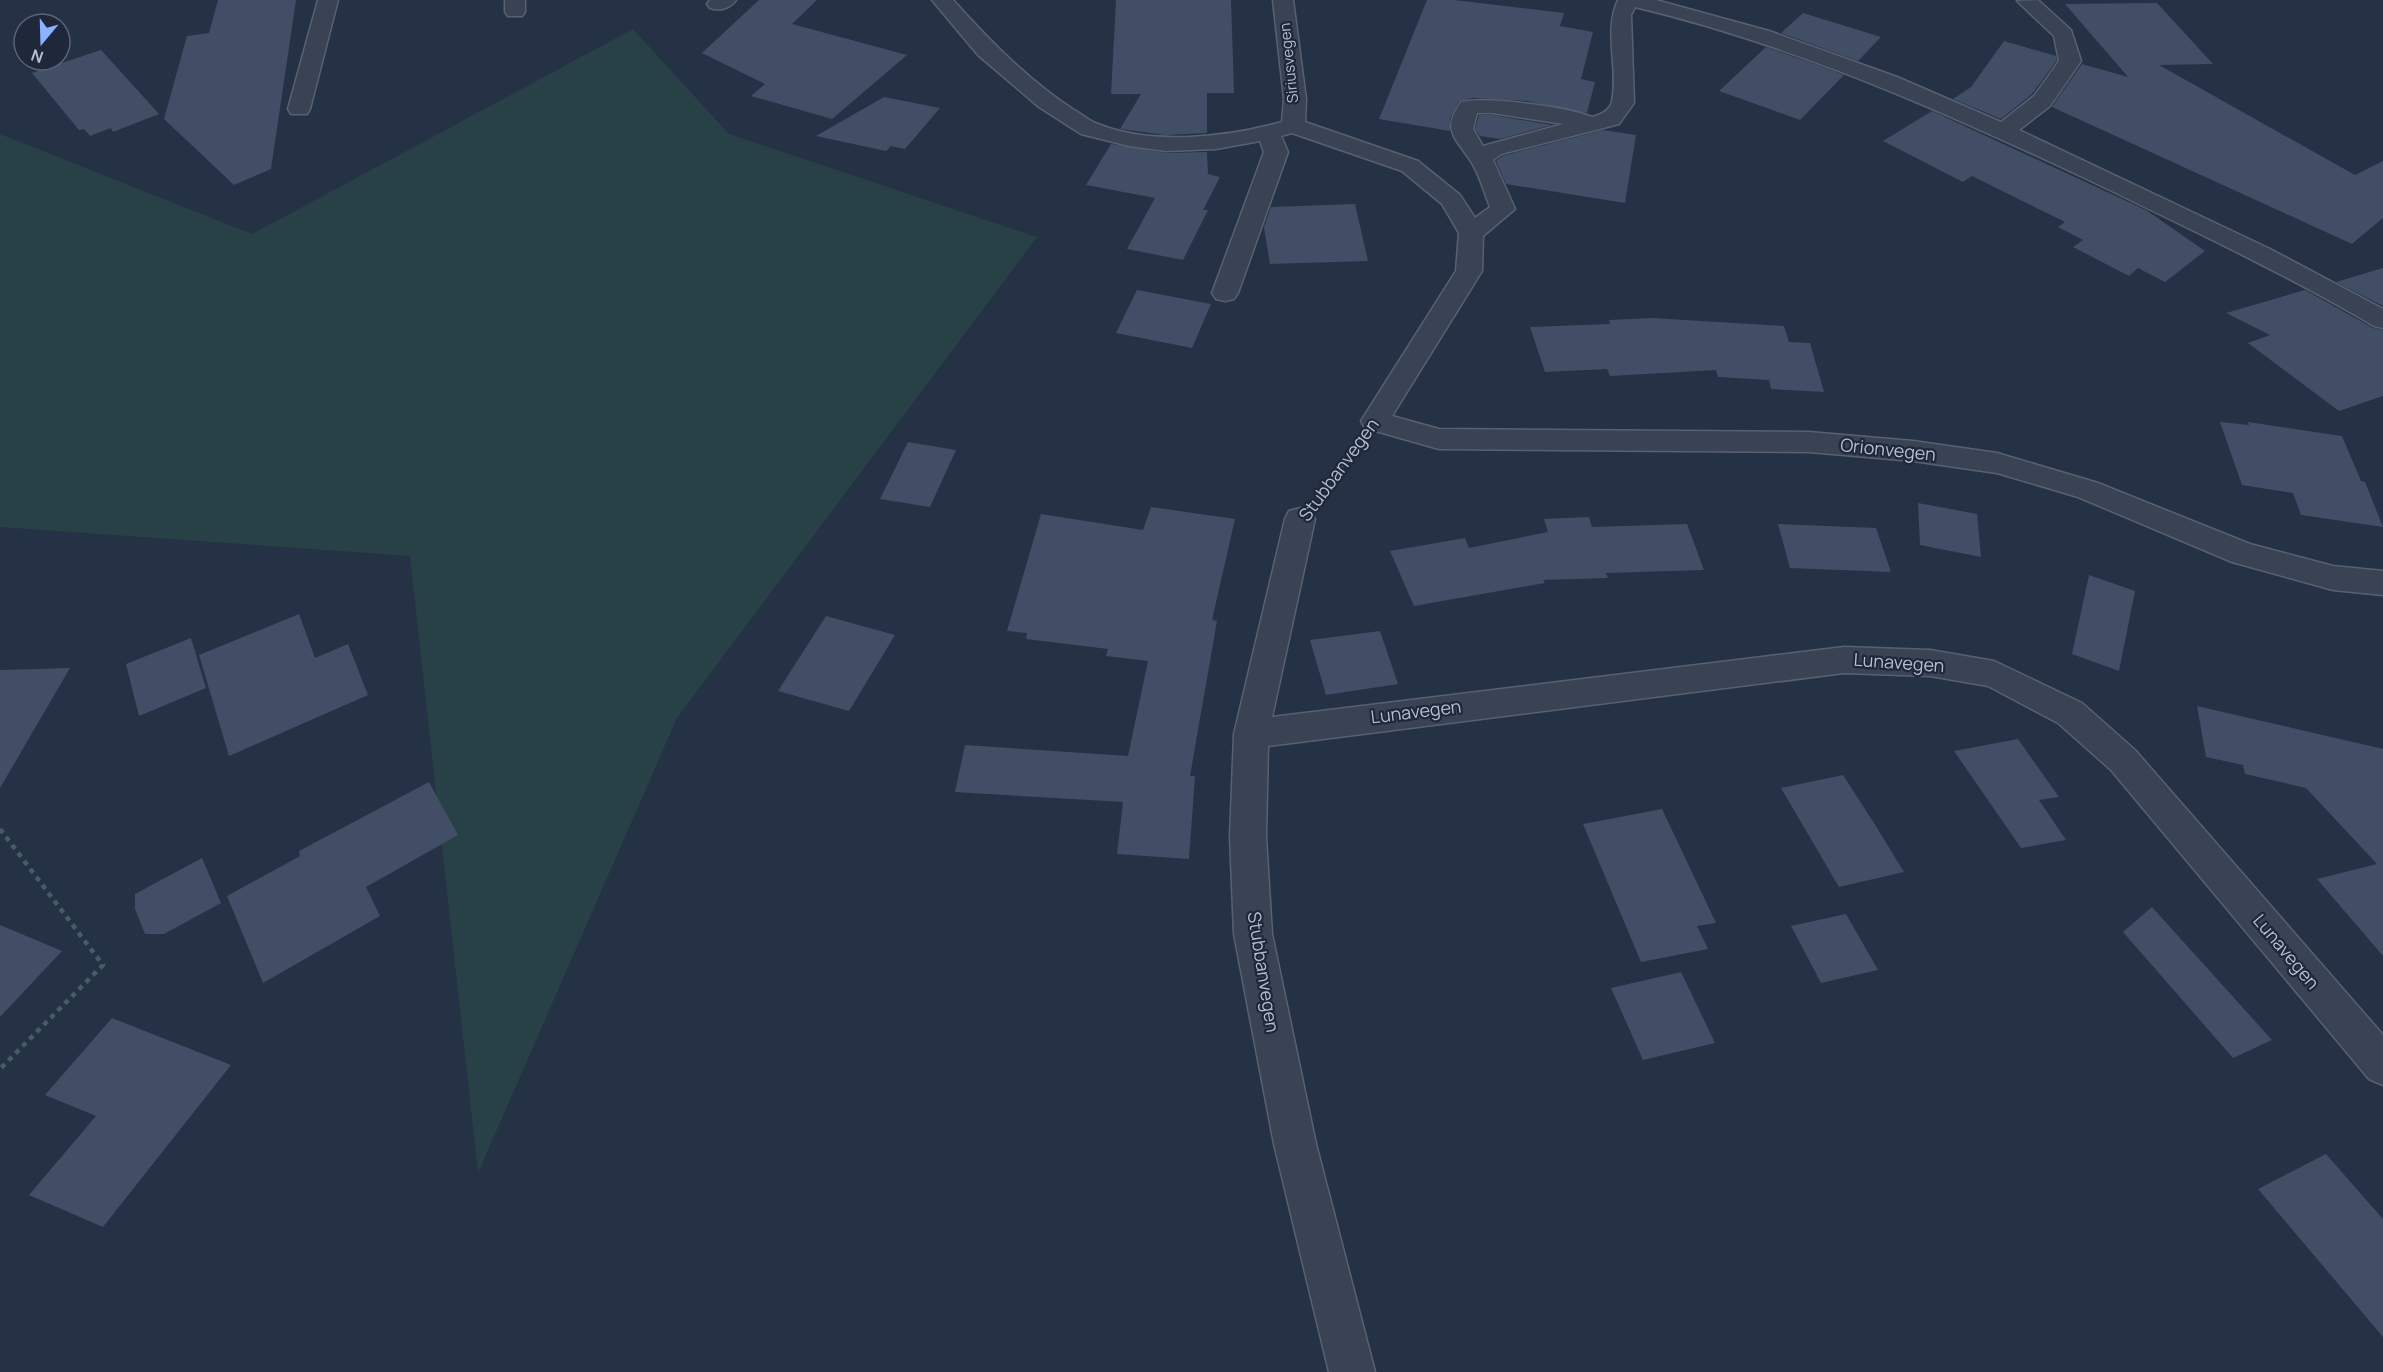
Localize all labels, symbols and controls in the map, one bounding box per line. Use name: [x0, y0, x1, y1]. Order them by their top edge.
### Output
north arrow: [12, 12, 72, 72]
street label: Siriusvegen: [1274, 22, 1303, 104]
text: N: [28, 44, 46, 68]
street label: Stubbanvegen: [1293, 413, 1384, 526]
street label: Orionvegen: [1839, 432, 1937, 466]
street label: Lunavegen: [1853, 647, 1945, 677]
street label: Lunavegen: [1369, 694, 1463, 728]
street label: Lunavegen: [2248, 909, 2325, 994]
street label: Stubbanvegen: [1243, 910, 1285, 1034]

